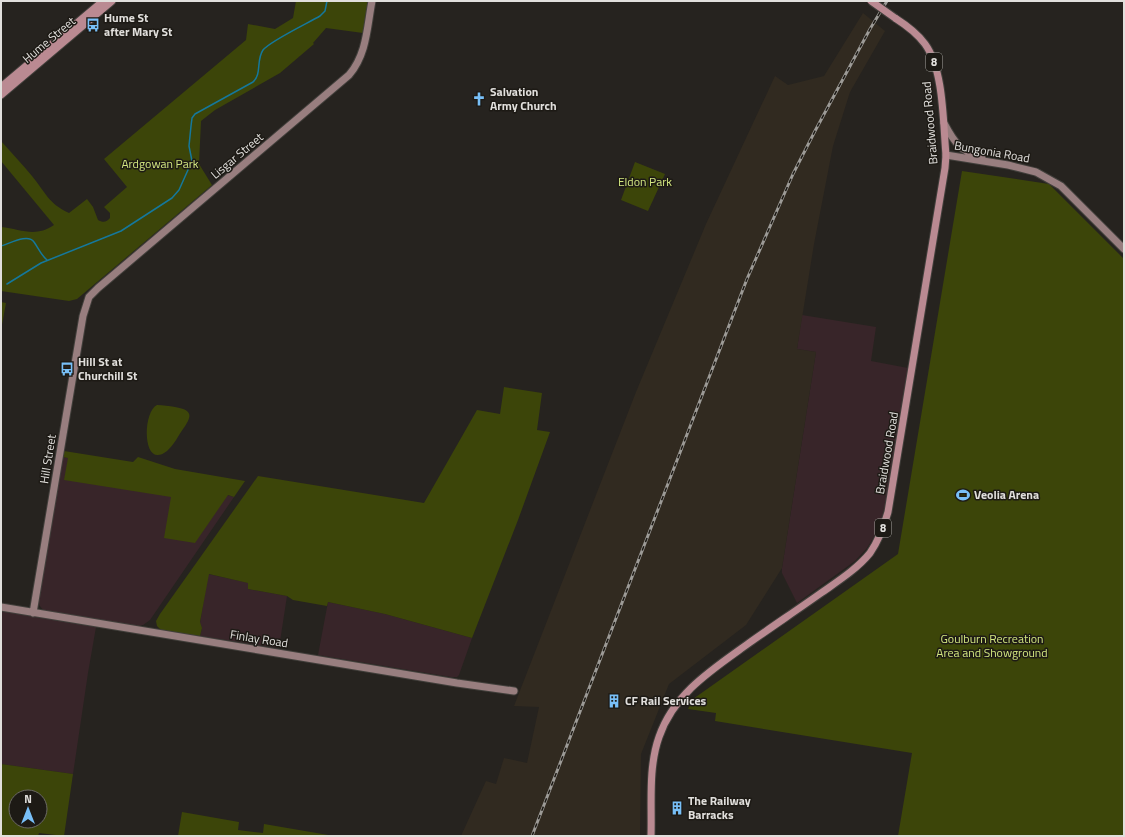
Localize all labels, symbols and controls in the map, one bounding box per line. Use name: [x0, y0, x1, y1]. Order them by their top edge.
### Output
place label: Hume St after Mary St: [104, 8, 173, 41]
street label: Hume Street: [18, 11, 80, 68]
bus stop icon: Hume St after Mary St: [85, 17, 101, 33]
road number: 8: [926, 53, 942, 71]
street label: Braidwood Road: [916, 81, 943, 165]
place label: Salvation Army Church: [490, 82, 557, 115]
church icon: Salvation Army Church: [471, 91, 487, 107]
street label: Lisgar Street: [206, 127, 268, 183]
street label: Bungonia Road: [953, 136, 1031, 167]
park label: Ardgowan Park: [121, 154, 199, 173]
park label: Eldon Park: [618, 172, 672, 191]
place label: Hill St at Churchill St: [78, 352, 138, 385]
bus stop icon: Hill St at Churchill St: [59, 361, 75, 377]
street label: Braidwood Road: [870, 410, 903, 496]
street label: Hill Street: [34, 432, 61, 485]
place label: Veolia Arena: [974, 485, 1039, 504]
sports icon: Veolia Arena: [955, 487, 971, 503]
road number: 8: [875, 519, 891, 537]
street label: Finlay Road: [229, 625, 289, 652]
park label: Goulburn Recreation Area and Showground: [936, 629, 1048, 662]
place label: CF Rail Services: [625, 691, 707, 710]
building icon: CF Rail Services: [606, 693, 622, 709]
north arrow: [8, 789, 48, 829]
text: N: [24, 791, 32, 807]
place label: The Railway Barracks: [688, 791, 751, 824]
building icon: The Railway Barracks: [669, 800, 685, 816]

